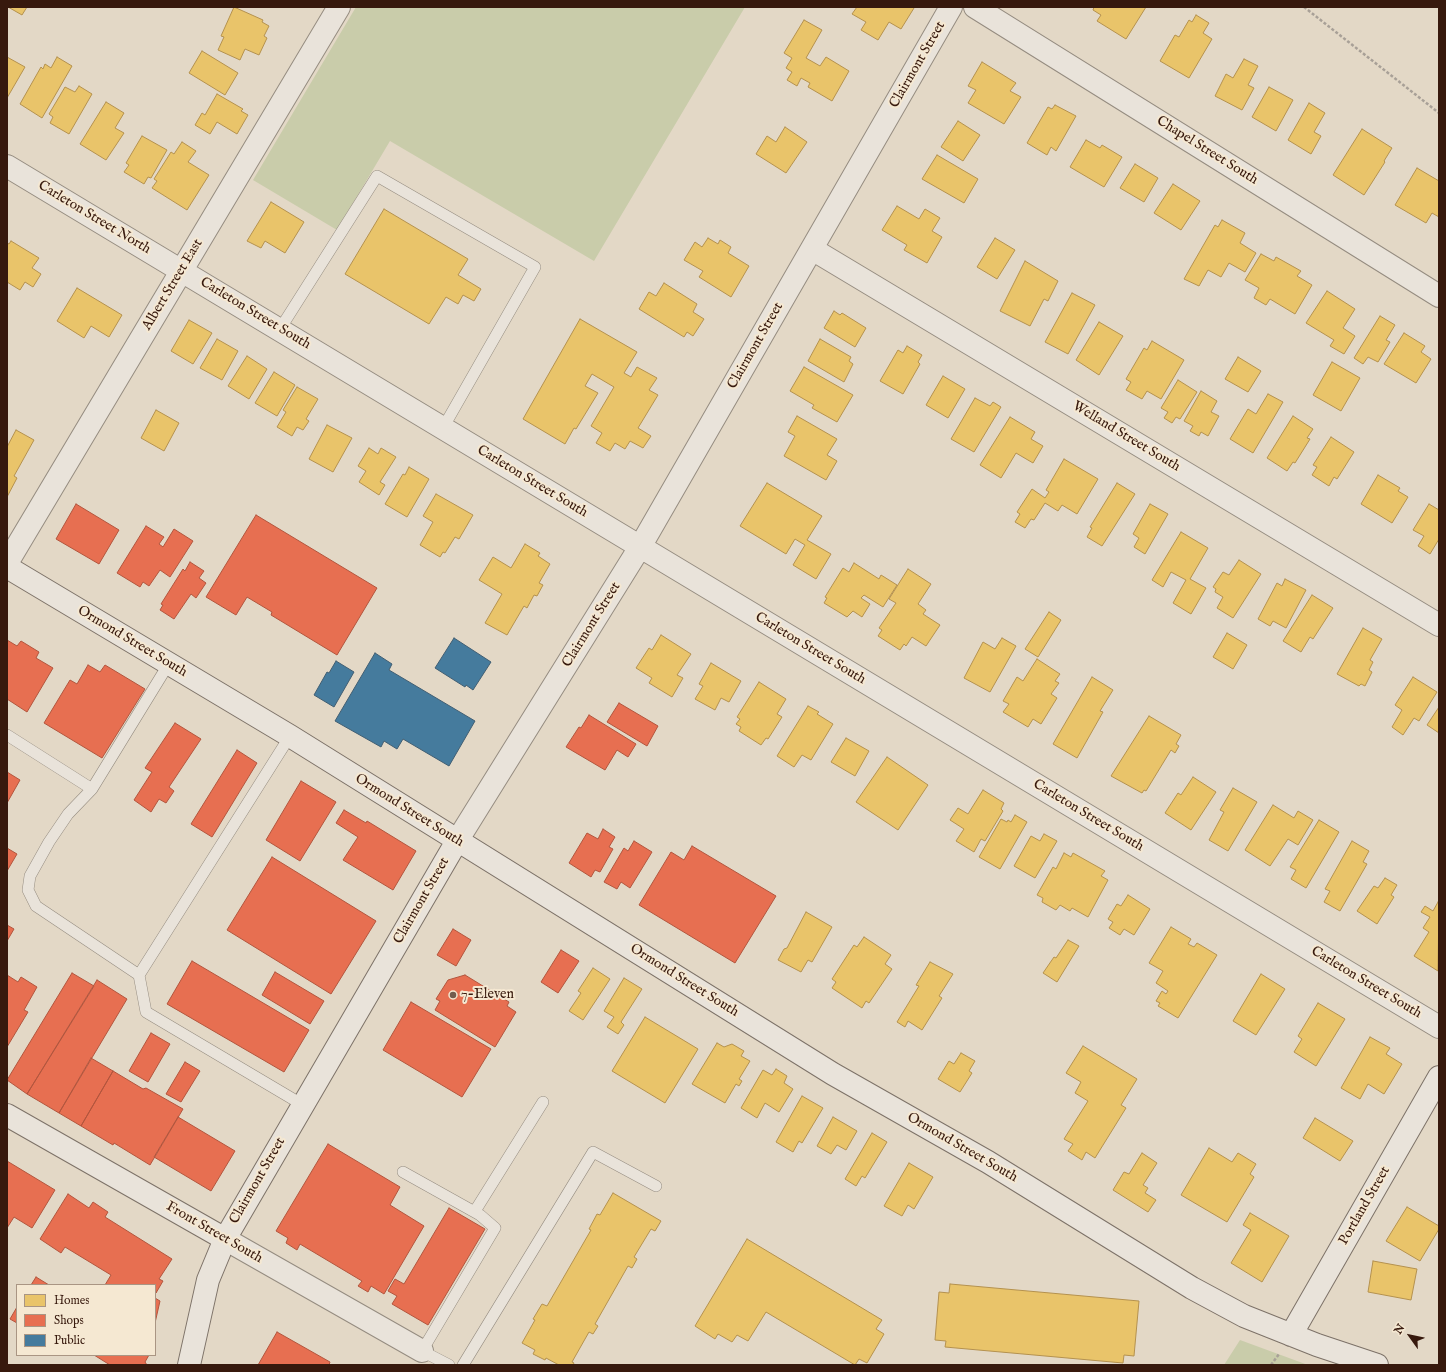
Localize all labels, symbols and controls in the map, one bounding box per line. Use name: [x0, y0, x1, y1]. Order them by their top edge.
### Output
street label: Clairmont Street: [886, 19, 950, 111]
street label: Chapel Street South: [1153, 113, 1261, 189]
street label: Carleton Street North: [35, 178, 153, 258]
street label: Albert Street East: [139, 236, 207, 334]
street label: Carleton Street South: [197, 274, 313, 354]
street label: Clairmont Street: [724, 300, 788, 392]
street label: Welland Street South: [1069, 398, 1183, 476]
street label: Carleton Street South: [474, 442, 590, 522]
street label: Clairmont Street: [559, 579, 625, 671]
street label: Ormond Street South: [74, 603, 190, 681]
street label: Carleton Street South: [752, 609, 868, 689]
street label: Ormond Street South: [352, 771, 466, 851]
street label: Carleton Street South: [1030, 776, 1146, 856]
street label: Clairmont Street: [390, 855, 454, 947]
street label: Ormond Street South: [627, 941, 741, 1021]
street label: Carleton Street South: [1308, 943, 1424, 1023]
place label: 7-Eleven: [461, 987, 514, 1003]
marker: 7-Eleven: [448, 990, 458, 1000]
street label: Ormond Street South: [904, 1109, 1020, 1187]
street label: Clairmont Street: [226, 1135, 290, 1227]
street label: Portland Street: [1336, 1164, 1394, 1248]
street label: Front Street South: [163, 1199, 265, 1267]
legend: [16, 1284, 156, 1356]
text: Homes: [54, 1293, 90, 1308]
text: Shops: [54, 1313, 84, 1328]
north arrow: [1390, 1316, 1430, 1356]
text: N: [1391, 1322, 1408, 1337]
text: Public: [54, 1333, 85, 1348]

